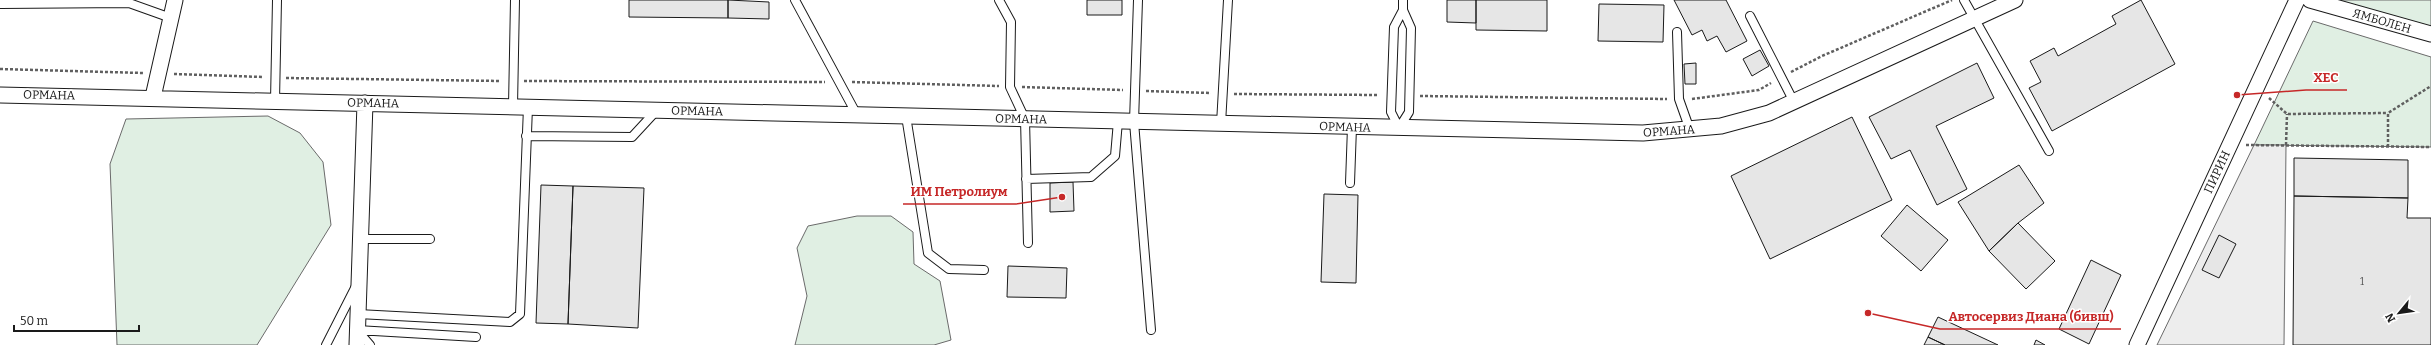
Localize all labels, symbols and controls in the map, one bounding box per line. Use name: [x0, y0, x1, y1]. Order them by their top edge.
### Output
street label: ЯМБОЛЕН: [2351, 6, 2413, 36]
callout: ХЕС: [2306, 65, 2347, 90]
text: ХЕС: [2314, 70, 2338, 85]
street label: ОРМАНА: [23, 88, 76, 102]
street label: ОРМАНА: [347, 96, 400, 110]
street label: ОРМАНА: [671, 104, 724, 118]
street label: ОРМАНА: [995, 112, 1048, 126]
street label: ОРМАНА: [1319, 119, 1372, 135]
street label: ОРМАНА: [1643, 122, 1696, 140]
street label: ПИРИН: [2201, 149, 2233, 195]
callout: ИМ Петролиум: [903, 179, 1016, 204]
text: ИМ Петролиум: [910, 184, 1008, 199]
house number: 1: [2360, 276, 2364, 288]
north arrow: [2379, 293, 2419, 333]
callout: Автосервиз Диана (бивш): [1940, 304, 2121, 329]
scale bar: [14, 307, 139, 333]
text: Автосервиз Диана (бивш): [1948, 309, 2114, 324]
text: N: [2383, 310, 2398, 324]
text: 50 m: [20, 314, 49, 328]

